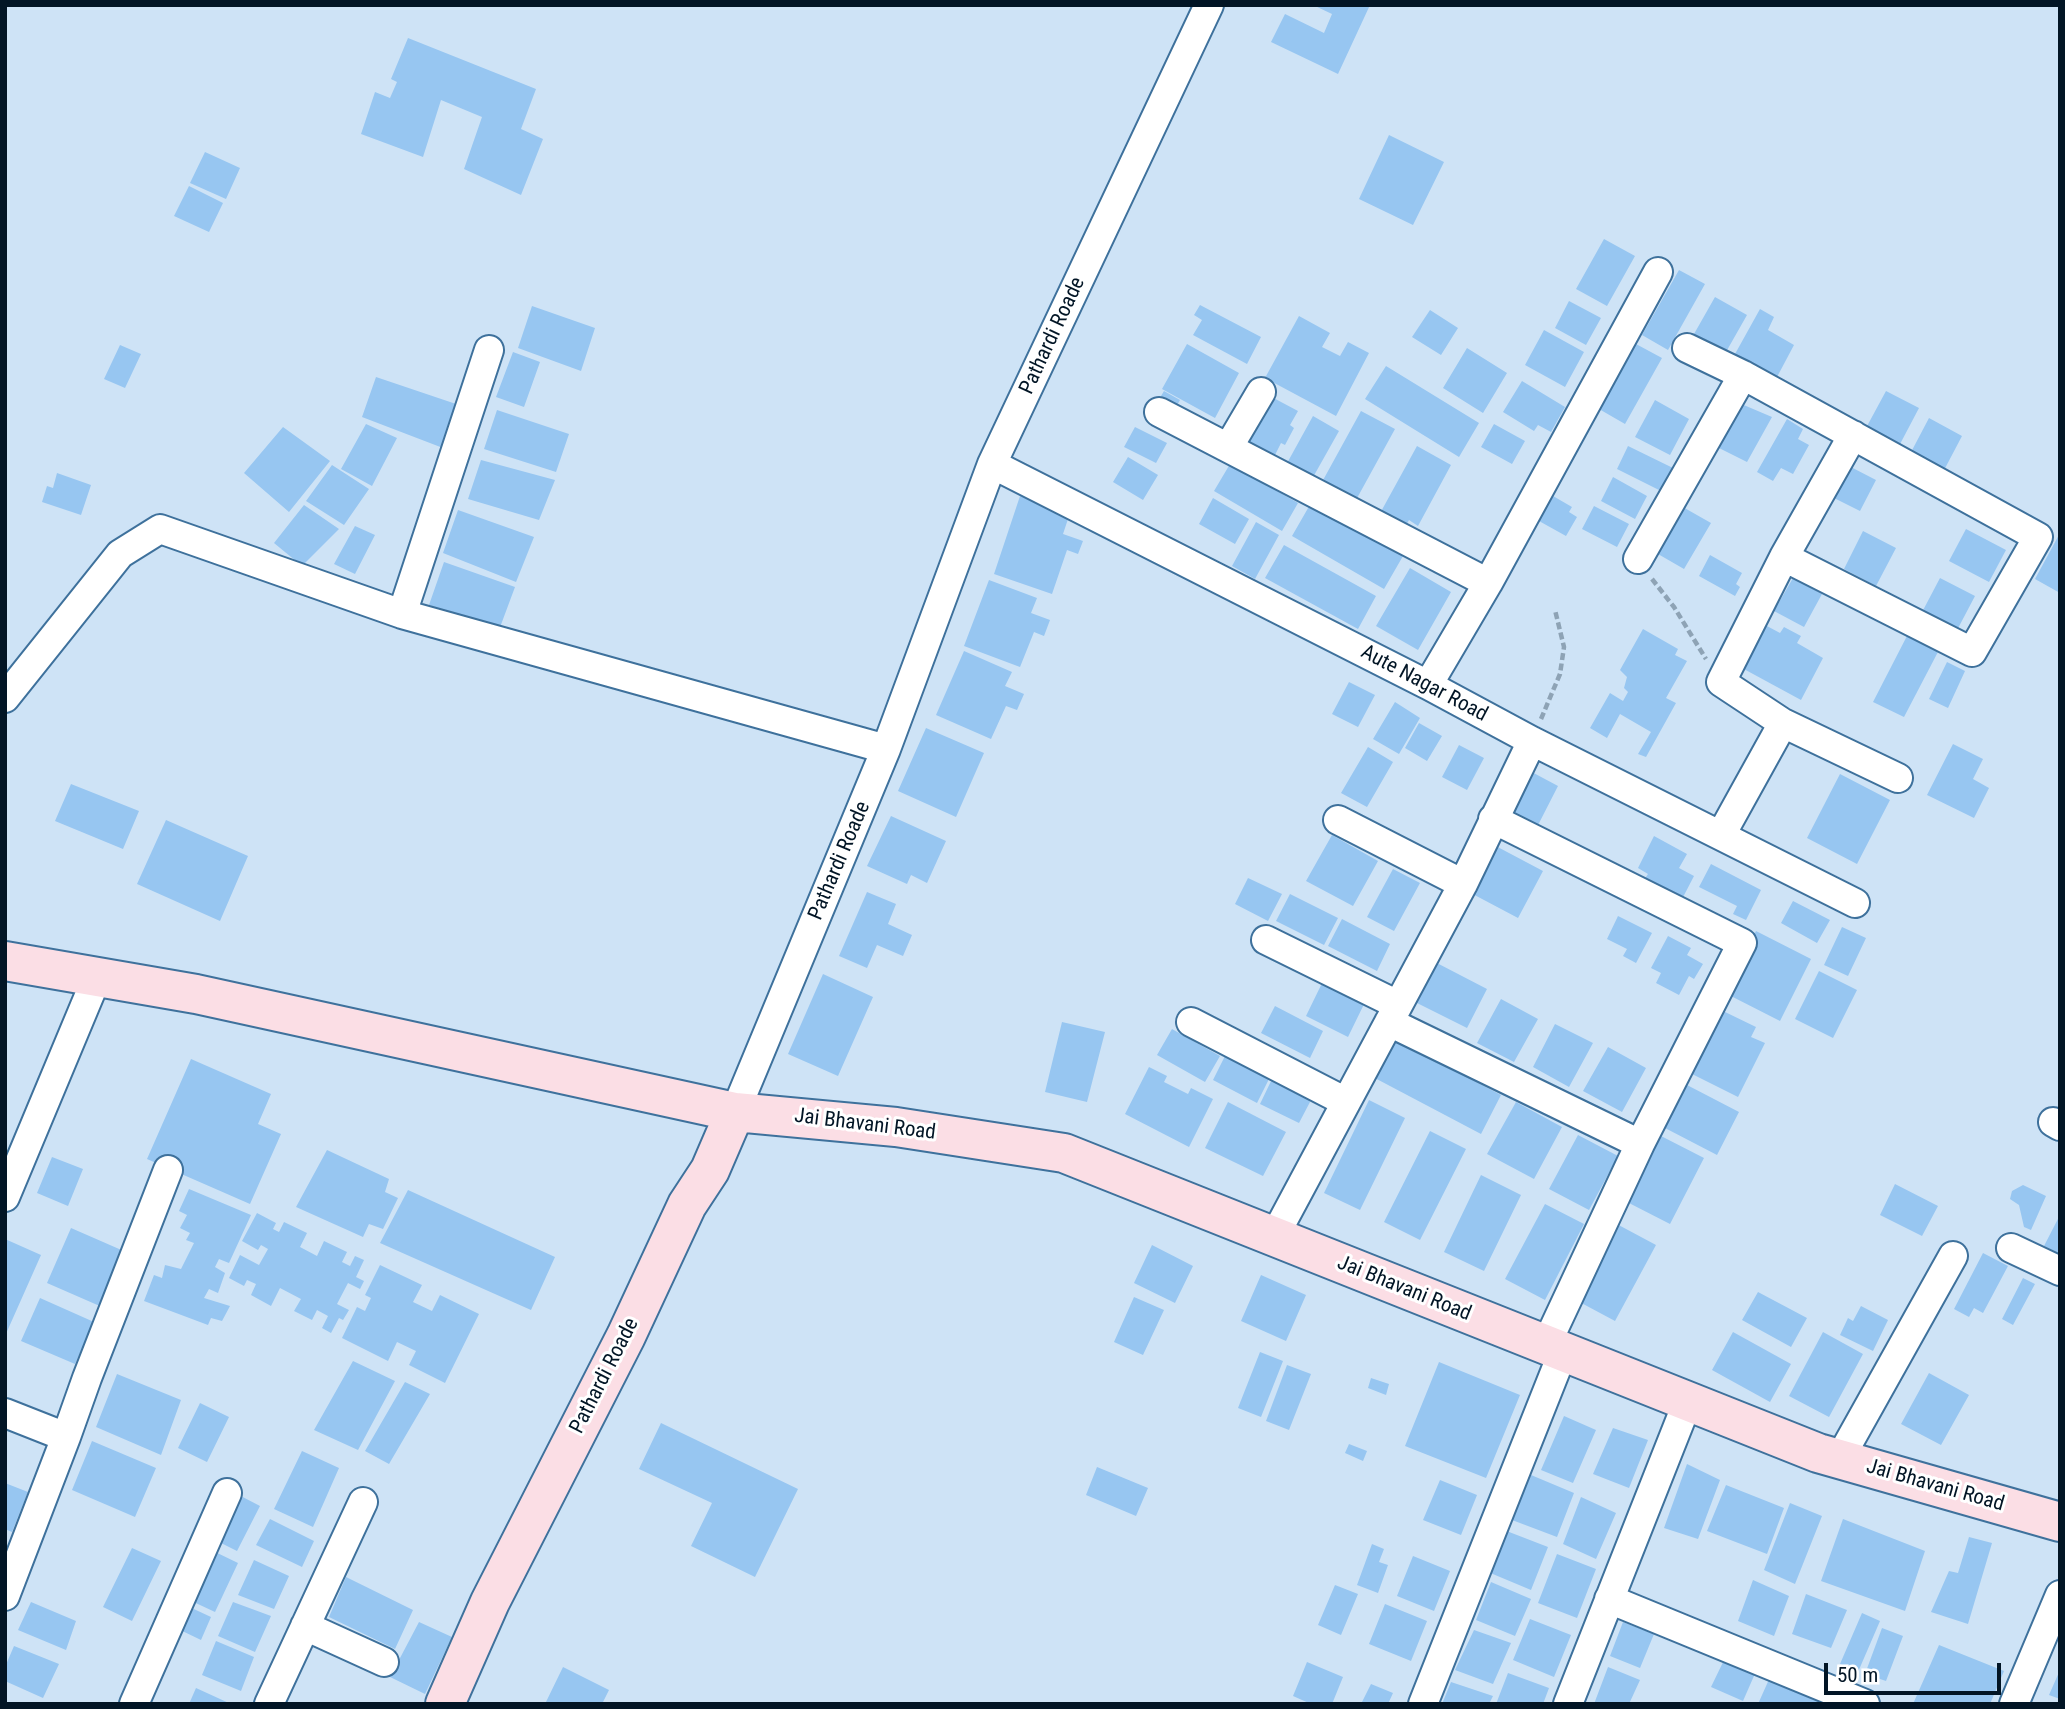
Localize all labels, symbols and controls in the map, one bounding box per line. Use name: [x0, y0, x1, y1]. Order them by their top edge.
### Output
street label: Pathardi Roade: [1015, 273, 1091, 399]
street label: Aute Nagar Road: [1356, 640, 1492, 728]
street label: Pathardi Roade: [804, 798, 876, 924]
street label: Jai Bhavani Road: [793, 1104, 937, 1146]
street label: Jai Bhavani Road: [1333, 1251, 1475, 1327]
street label: Pathardi Roade: [565, 1314, 645, 1438]
street label: Jai Bhavani Road: [1863, 1454, 2007, 1518]
scale bar: [1827, 1650, 2004, 1694]
text: 50 m: [1837, 1663, 1878, 1687]

